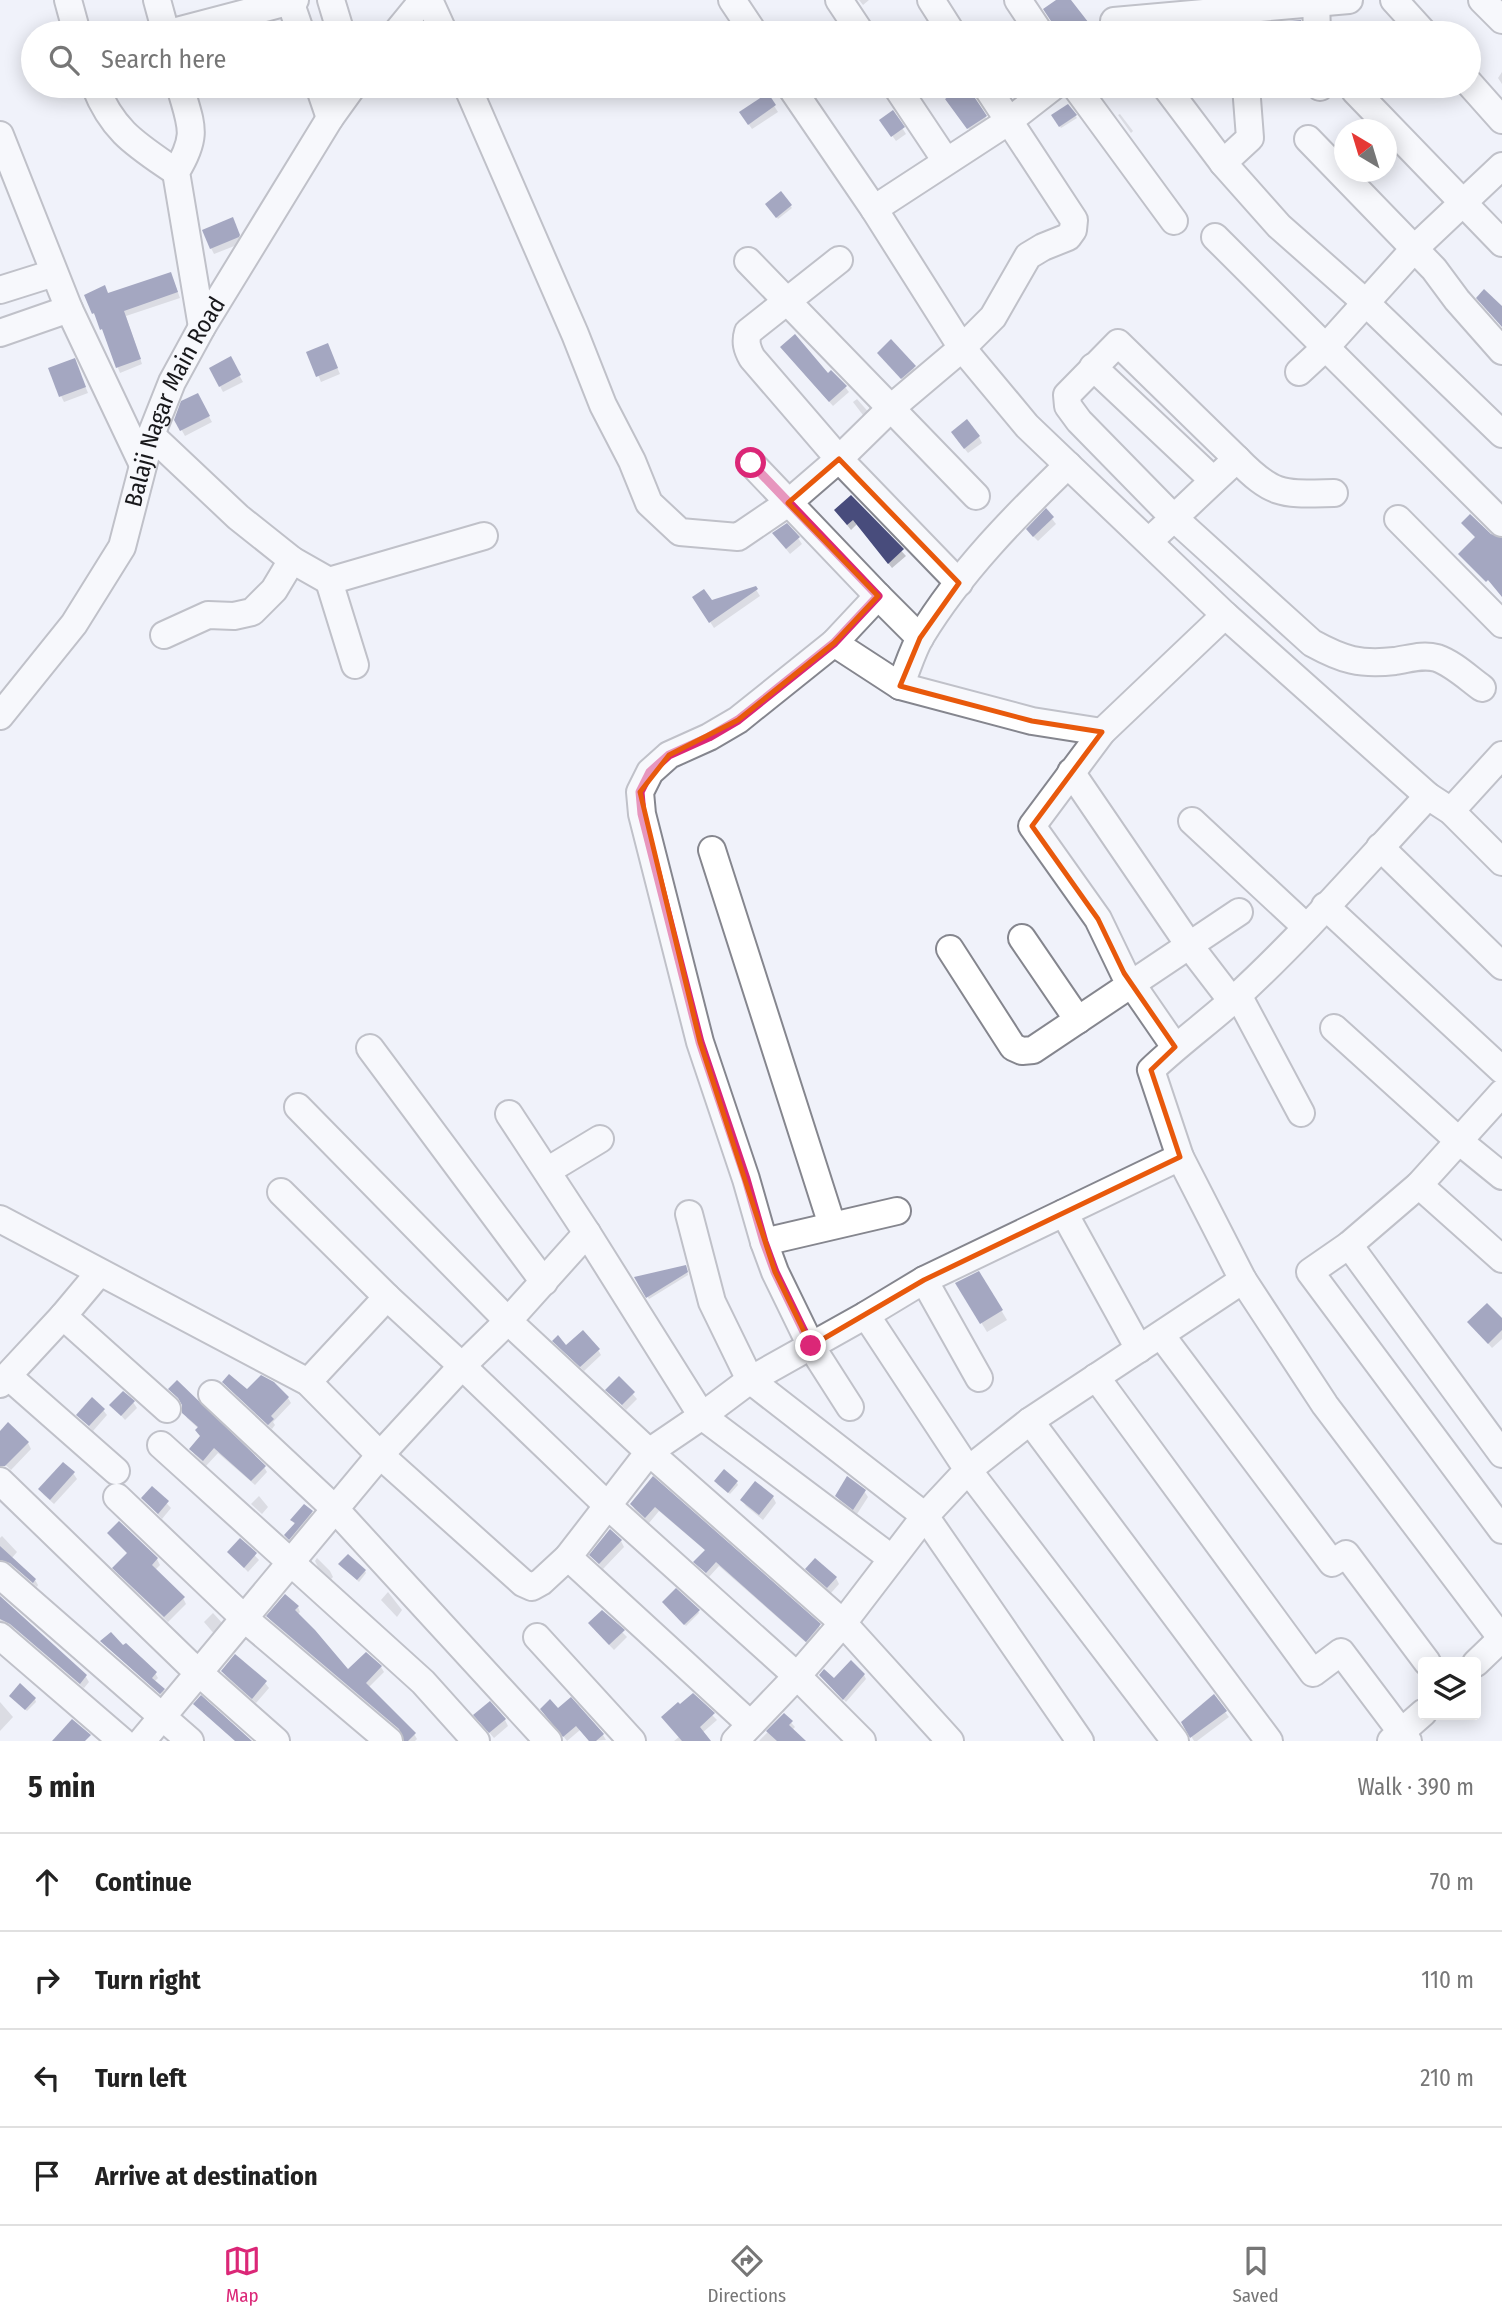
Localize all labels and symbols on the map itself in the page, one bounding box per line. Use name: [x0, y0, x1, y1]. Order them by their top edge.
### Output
north arrow: [1334, 119, 1397, 182]
street label: Balaji Nagar Main Road: [119, 292, 231, 510]
route start: [735, 447, 766, 478]
route end: [795, 1330, 826, 1361]

